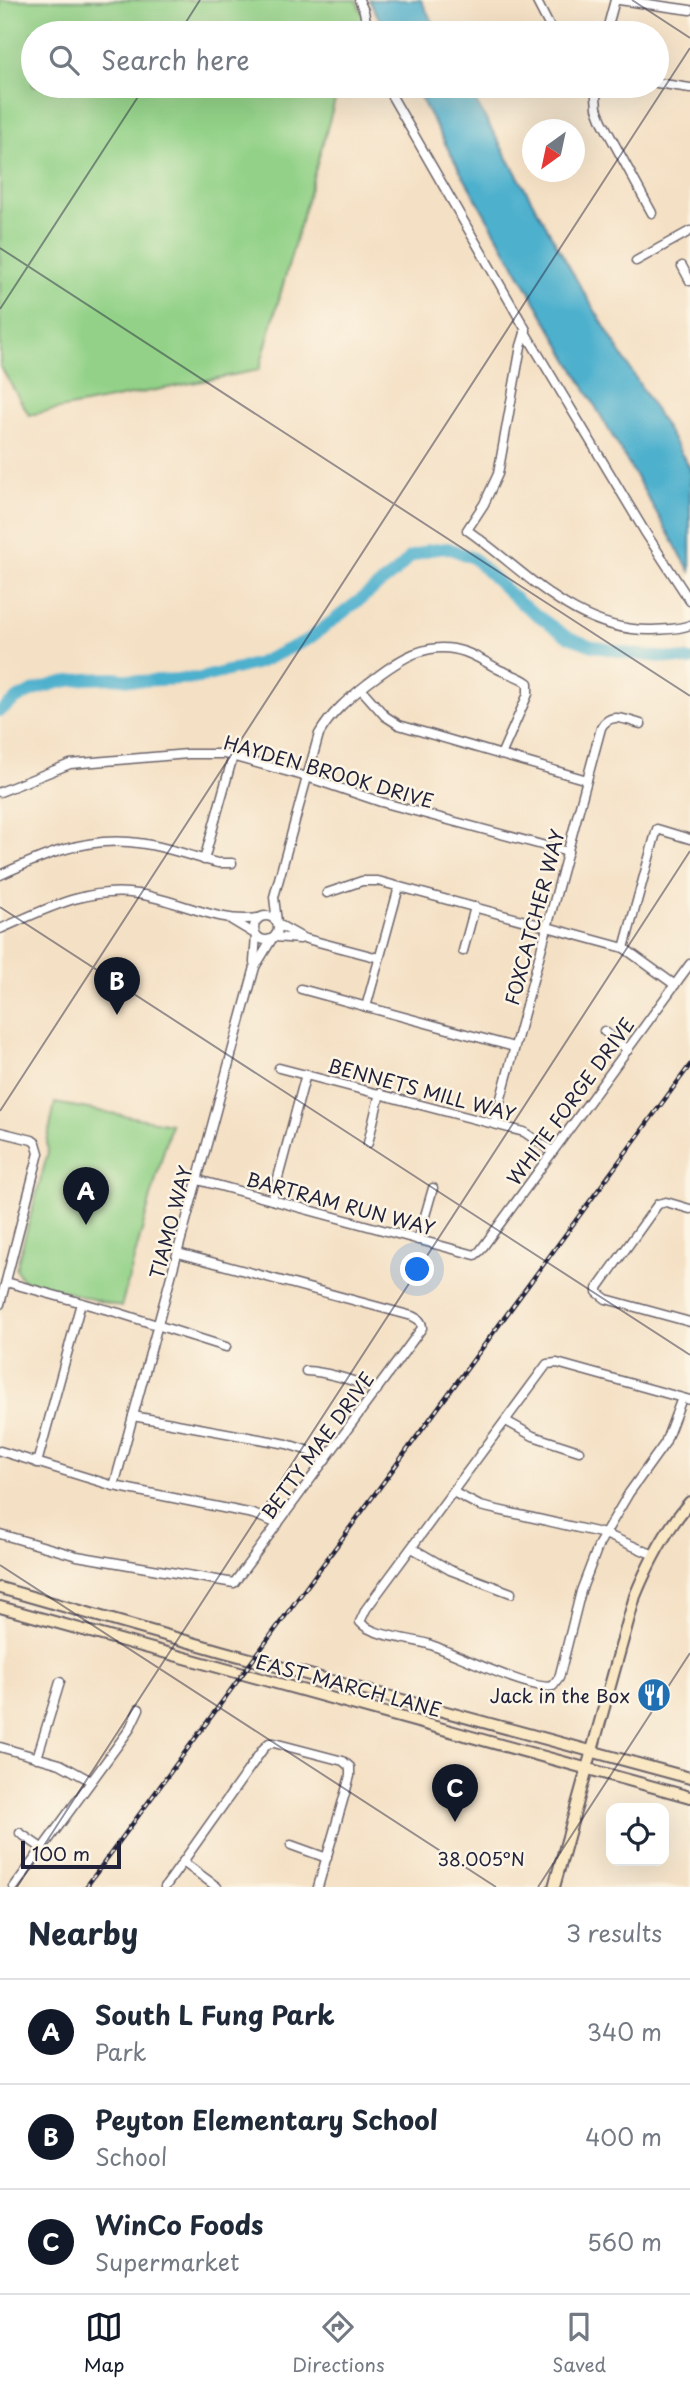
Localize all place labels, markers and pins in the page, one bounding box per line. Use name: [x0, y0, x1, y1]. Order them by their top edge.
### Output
pin: B: [94, 957, 140, 1015]
pin: A: [63, 1167, 109, 1225]
restaurant icon: Jack in the Box: [635, 1676, 673, 1714]
place label: Jack in the Box: [490, 1681, 630, 1709]
pin: C: [432, 1764, 478, 1822]

